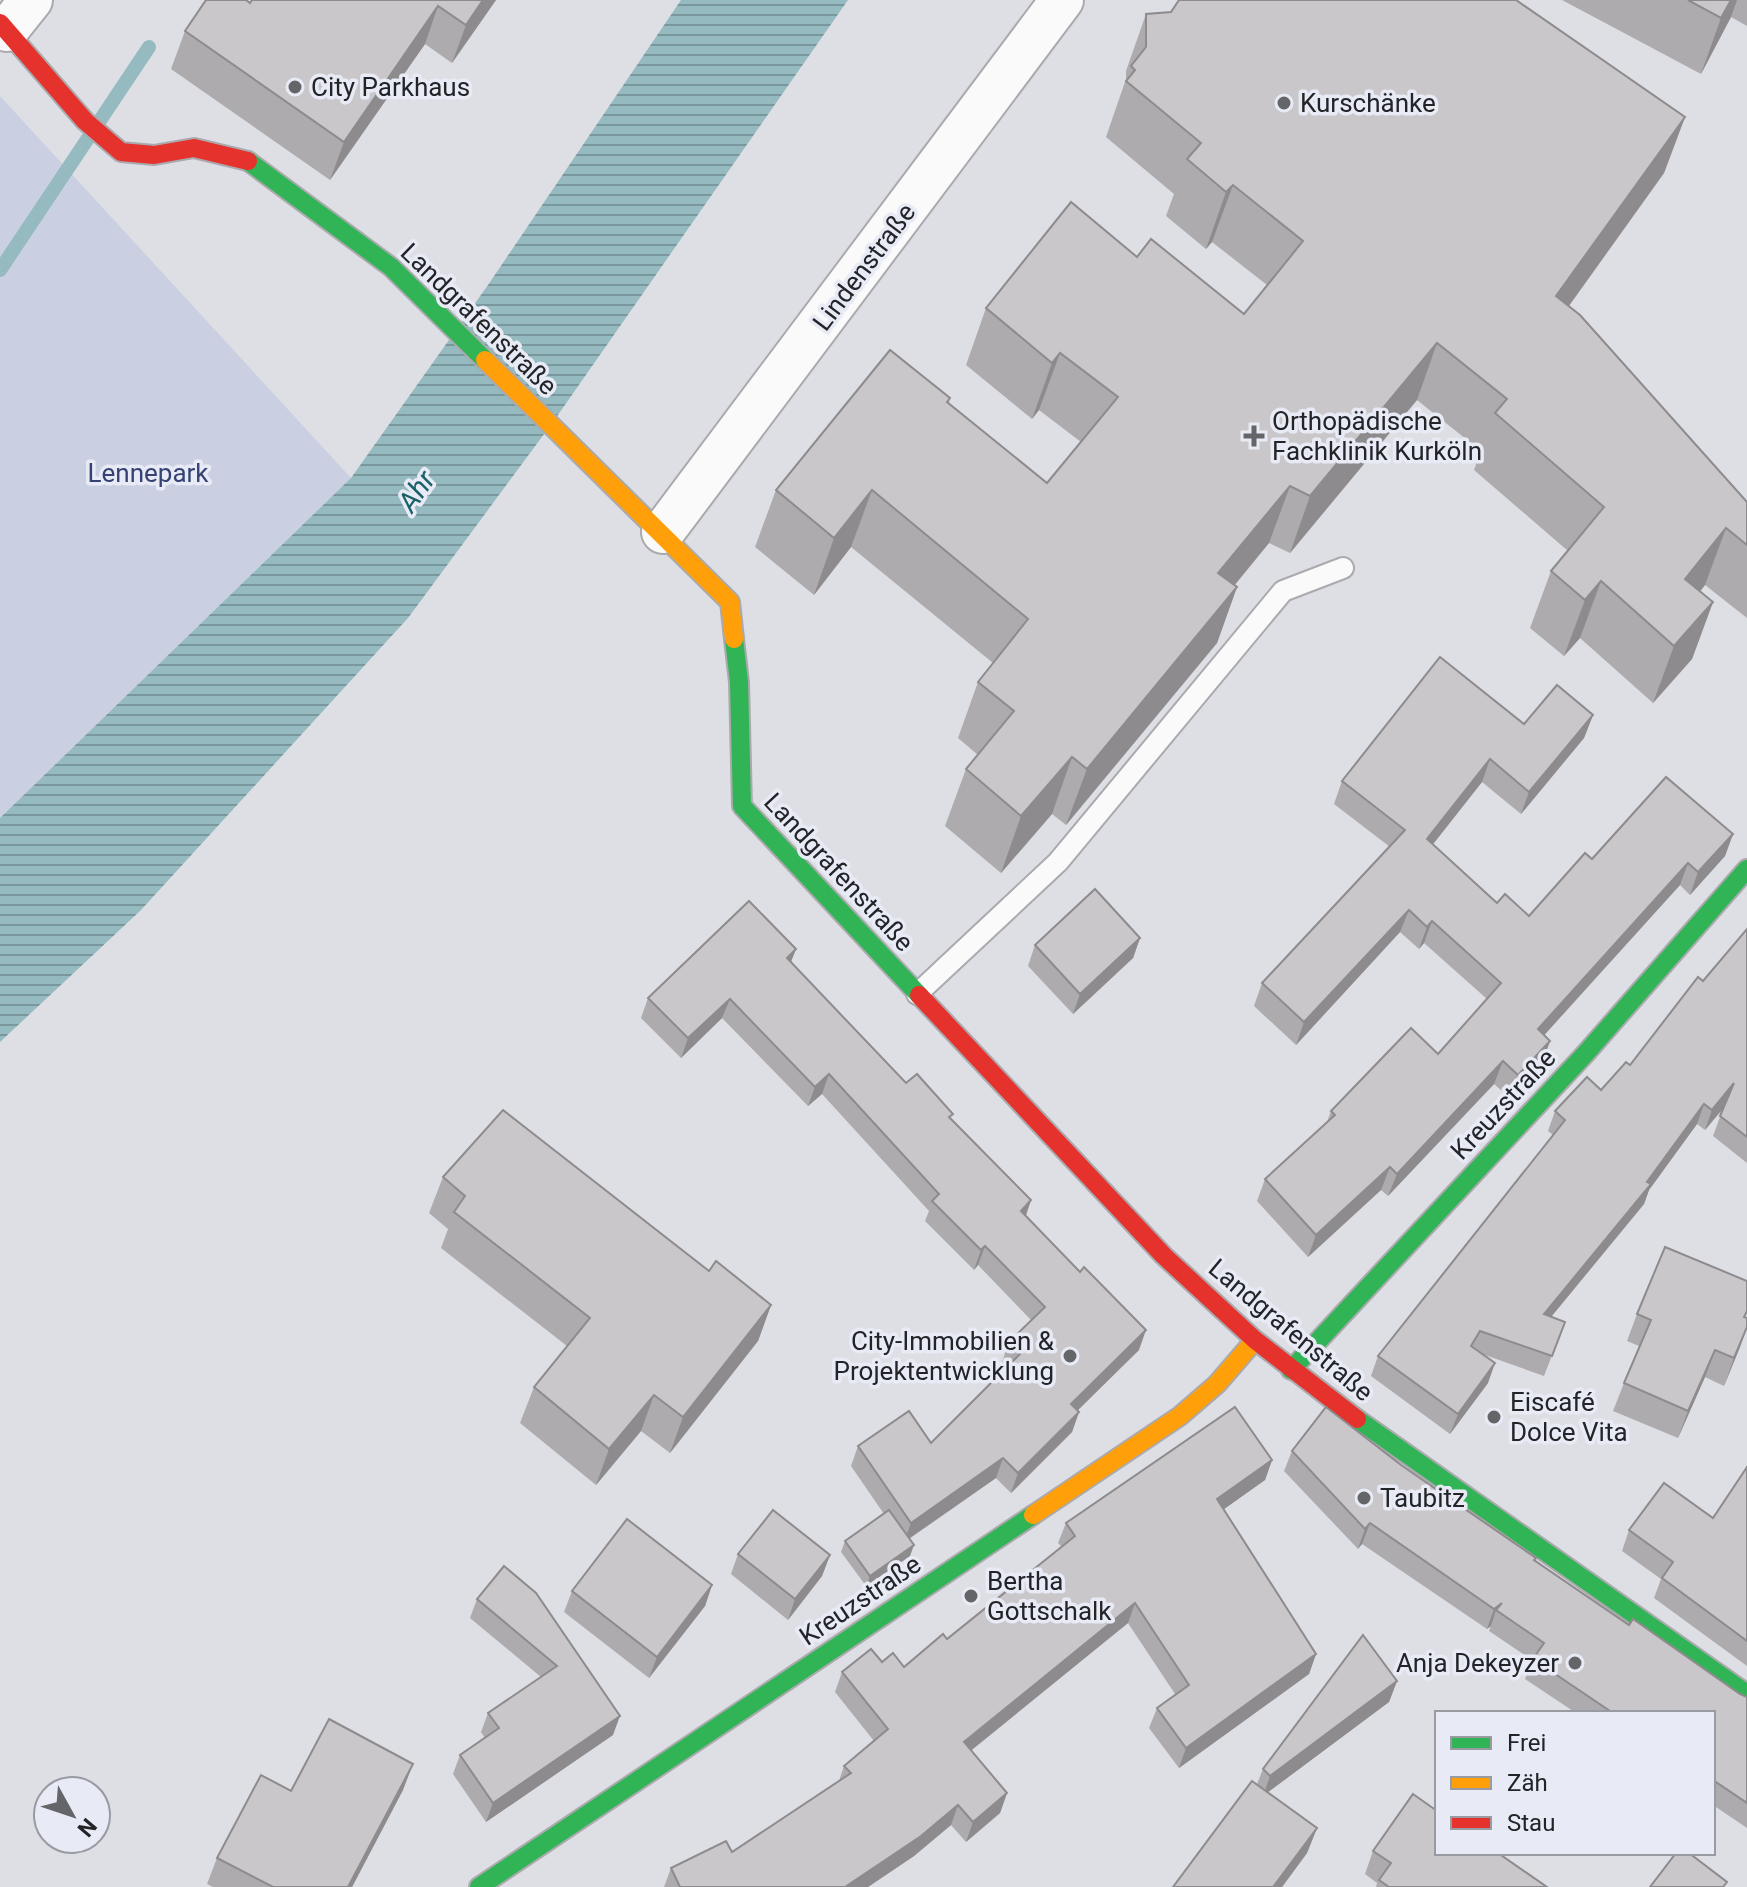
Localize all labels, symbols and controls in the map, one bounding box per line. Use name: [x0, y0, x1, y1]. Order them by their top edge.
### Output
place label: City Parkhaus: [311, 72, 470, 102]
marker: City Parkhaus: [286, 78, 304, 96]
place label: Kurschänke: [1300, 88, 1436, 118]
marker: Kurschänke: [1275, 94, 1293, 112]
street label: Lindenstraße: [807, 198, 921, 336]
street label: Landgrafenstraße: [395, 237, 563, 401]
place label: Orthopädische Fachklinik Kurköln: [1272, 406, 1482, 466]
marker: Orthopädische Fachklinik Kurköln: [1243, 425, 1265, 447]
park label: Lennepark: [87, 458, 209, 488]
water label: Ahr: [390, 464, 442, 520]
street label: Landgrafenstraße: [758, 787, 920, 957]
street label: Kreuzstraße: [1444, 1043, 1562, 1165]
street label: Landgrafenstraße: [1203, 1253, 1379, 1407]
place label: City-Immobilien & Projektentwicklung: [834, 1326, 1055, 1386]
marker: City-Immobilien & Projektentwicklung: [1061, 1347, 1079, 1365]
place label: Eiscafé Dolce Vita: [1510, 1387, 1628, 1447]
marker: Eiscafé Dolce Vita: [1485, 1408, 1503, 1426]
place label: Taubitz: [1380, 1483, 1465, 1513]
marker: Taubitz: [1355, 1489, 1373, 1507]
street label: Kreuzstraße: [794, 1549, 926, 1651]
place label: Bertha Gottschalk: [987, 1566, 1112, 1626]
marker: Bertha Gottschalk: [962, 1587, 980, 1605]
place label: Anja Dekeyzer: [1396, 1648, 1559, 1678]
marker: Anja Dekeyzer: [1566, 1654, 1584, 1672]
legend: [1435, 1711, 1715, 1855]
text: Frei: [1507, 1729, 1546, 1757]
text: Zäh: [1507, 1769, 1548, 1797]
north arrow: [32, 1775, 112, 1855]
text: Stau: [1507, 1809, 1555, 1837]
text: N: [72, 1814, 102, 1842]

